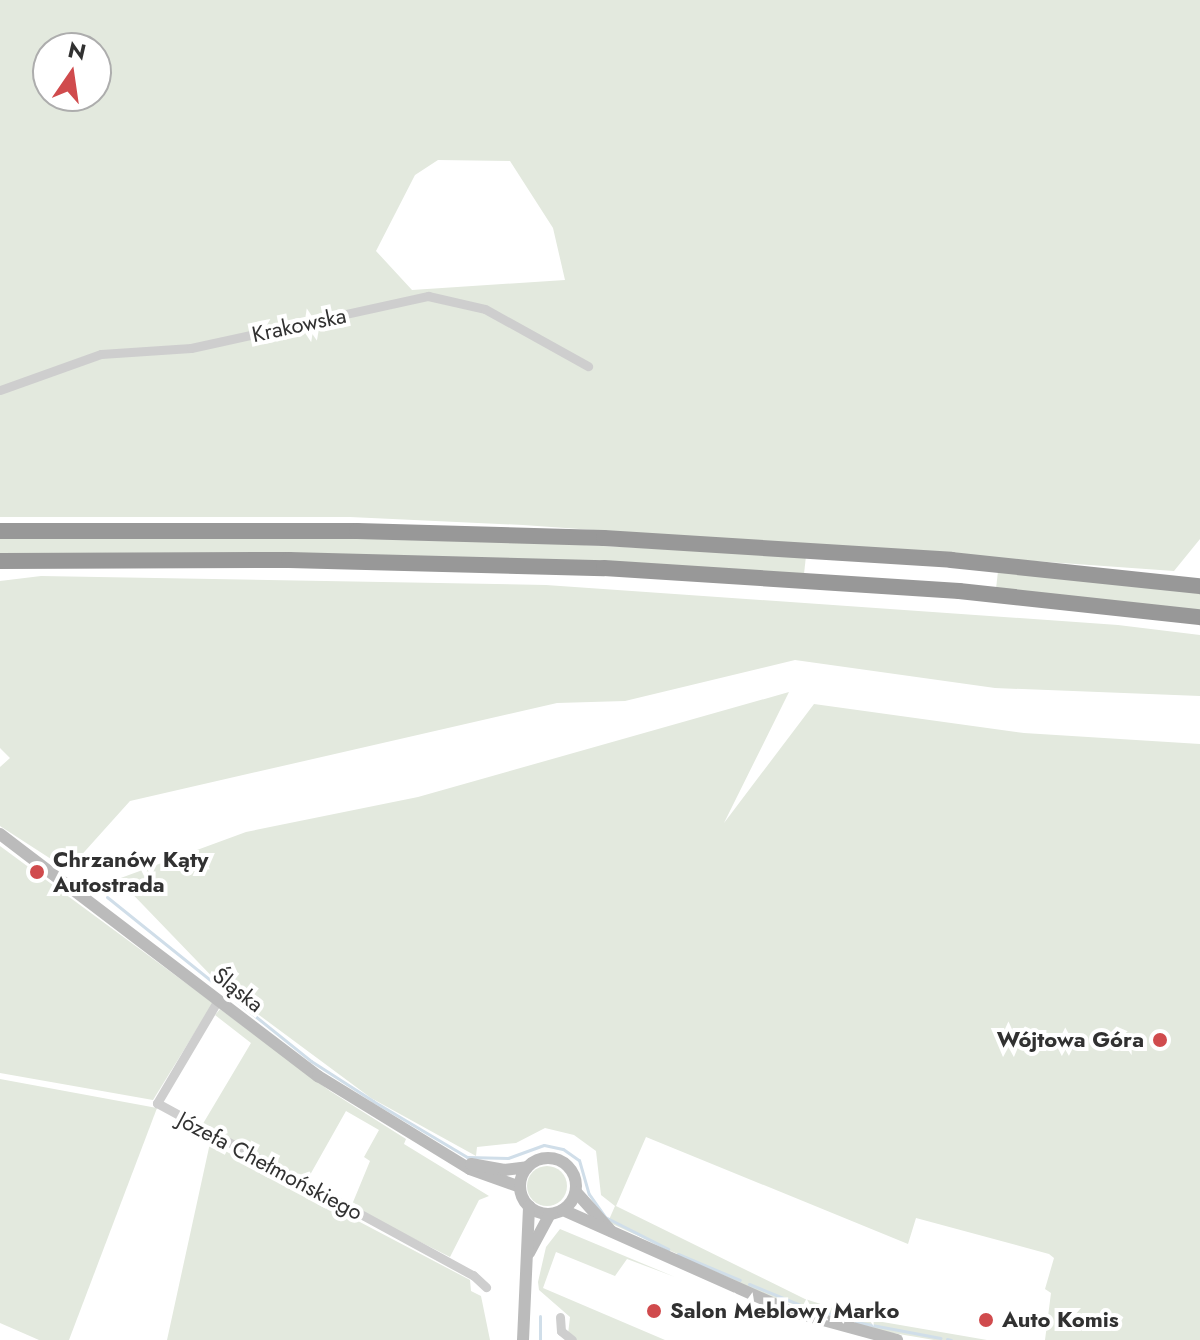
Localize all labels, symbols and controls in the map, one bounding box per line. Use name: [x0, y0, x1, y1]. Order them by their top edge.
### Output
north arrow: [32, 32, 112, 112]
text: N: [65, 33, 89, 68]
street label: Krakowska: [249, 302, 349, 348]
place label: Chrzanów Kąty Autostrada: [53, 846, 208, 898]
marker: Chrzanów Kąty Autostrada: [28, 863, 46, 881]
street label: Śląska: [207, 962, 269, 1018]
place label: Wójtowa Góra: [997, 1027, 1144, 1053]
marker: Wójtowa Góra: [1151, 1031, 1169, 1049]
street label: Józefa Chełmońskiego: [173, 1106, 367, 1226]
place label: Salon Meblowy Marko: [670, 1298, 899, 1324]
marker: Salon Meblowy Marko: [645, 1302, 663, 1320]
place label: Auto Komis: [1002, 1307, 1119, 1333]
marker: Auto Komis: [977, 1311, 995, 1329]

